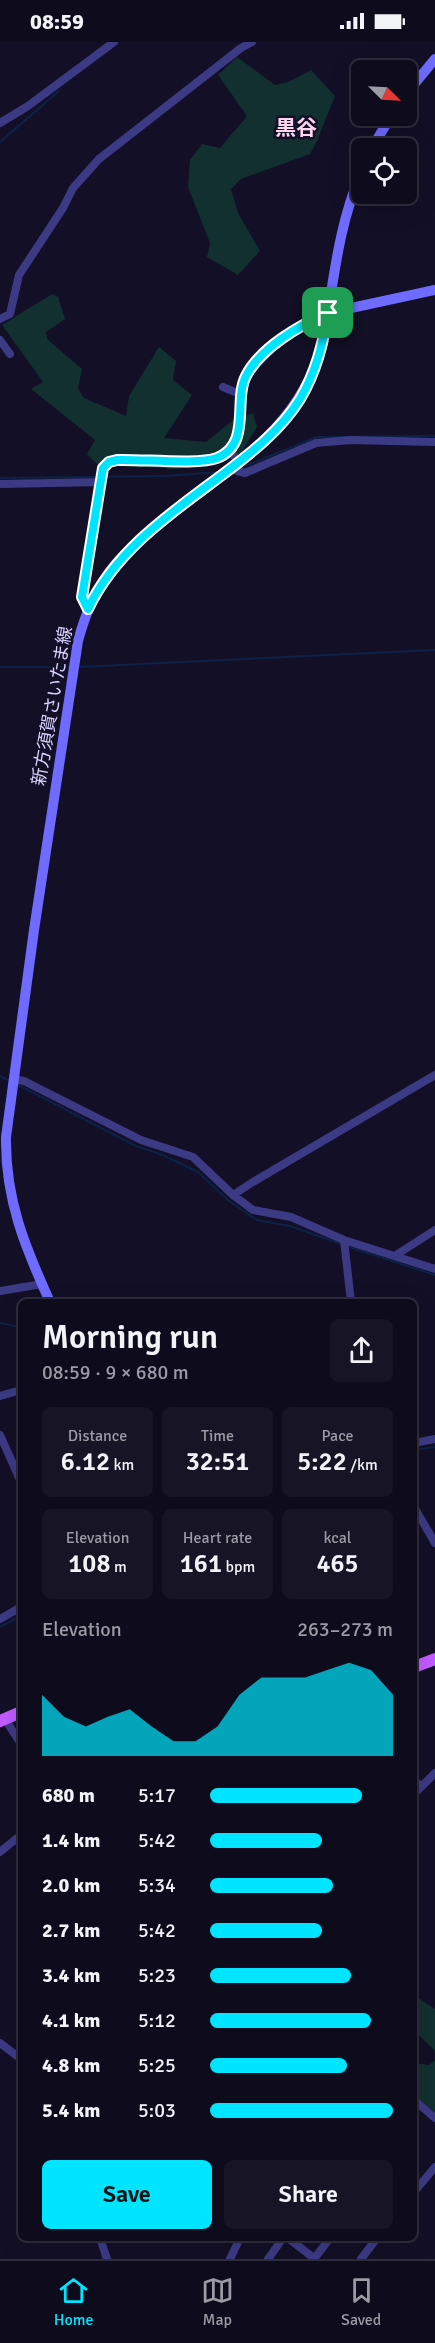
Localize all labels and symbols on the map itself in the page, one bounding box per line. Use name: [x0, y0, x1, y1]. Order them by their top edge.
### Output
north arrow: [351, 60, 417, 126]
district label: 黒谷: [275, 115, 317, 141]
pin: [302, 287, 353, 338]
street label: 新方須賀さいたま線: [27, 625, 77, 787]

